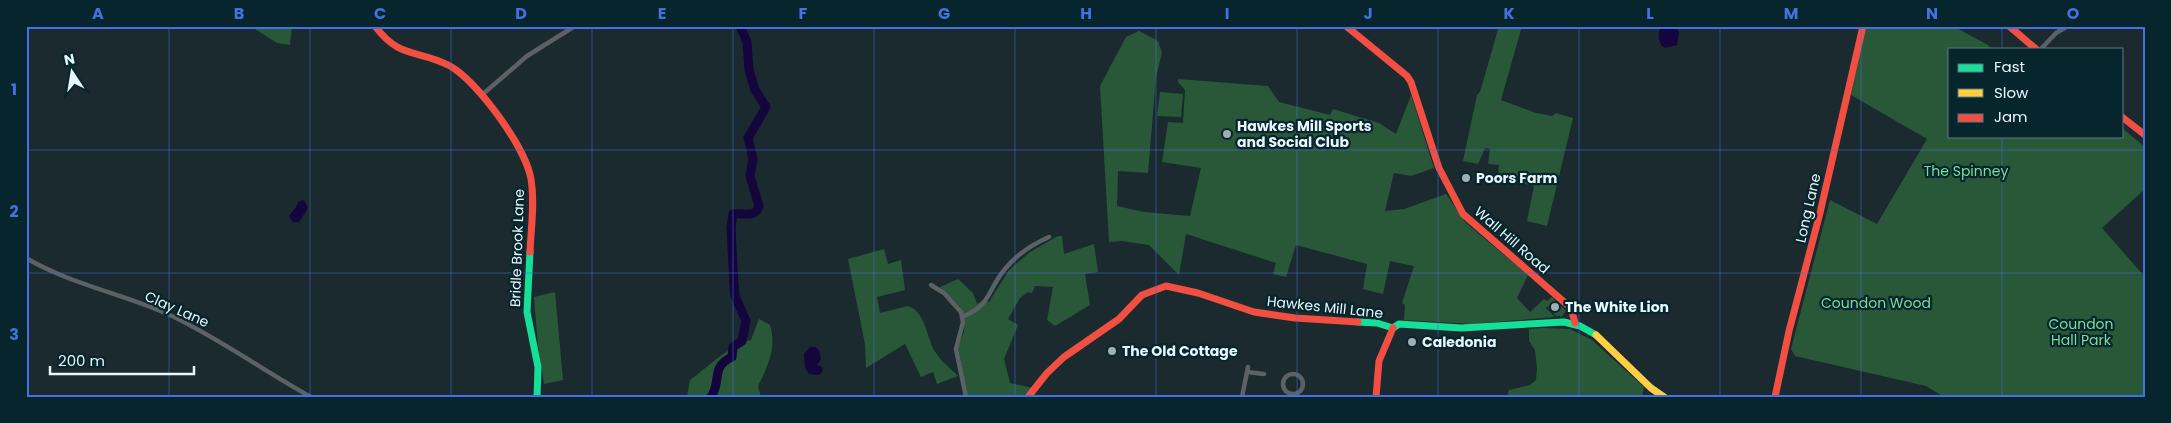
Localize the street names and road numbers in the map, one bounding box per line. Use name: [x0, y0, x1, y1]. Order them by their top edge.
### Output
street label: Long Lane: [1790, 171, 1826, 245]
street label: Bridle Brook Lane: [505, 188, 529, 308]
street label: Wall Hill Road: [1470, 202, 1554, 278]
street label: Clay Lane: [142, 286, 213, 332]
street label: Hawkes Mill Lane: [1266, 291, 1384, 323]

